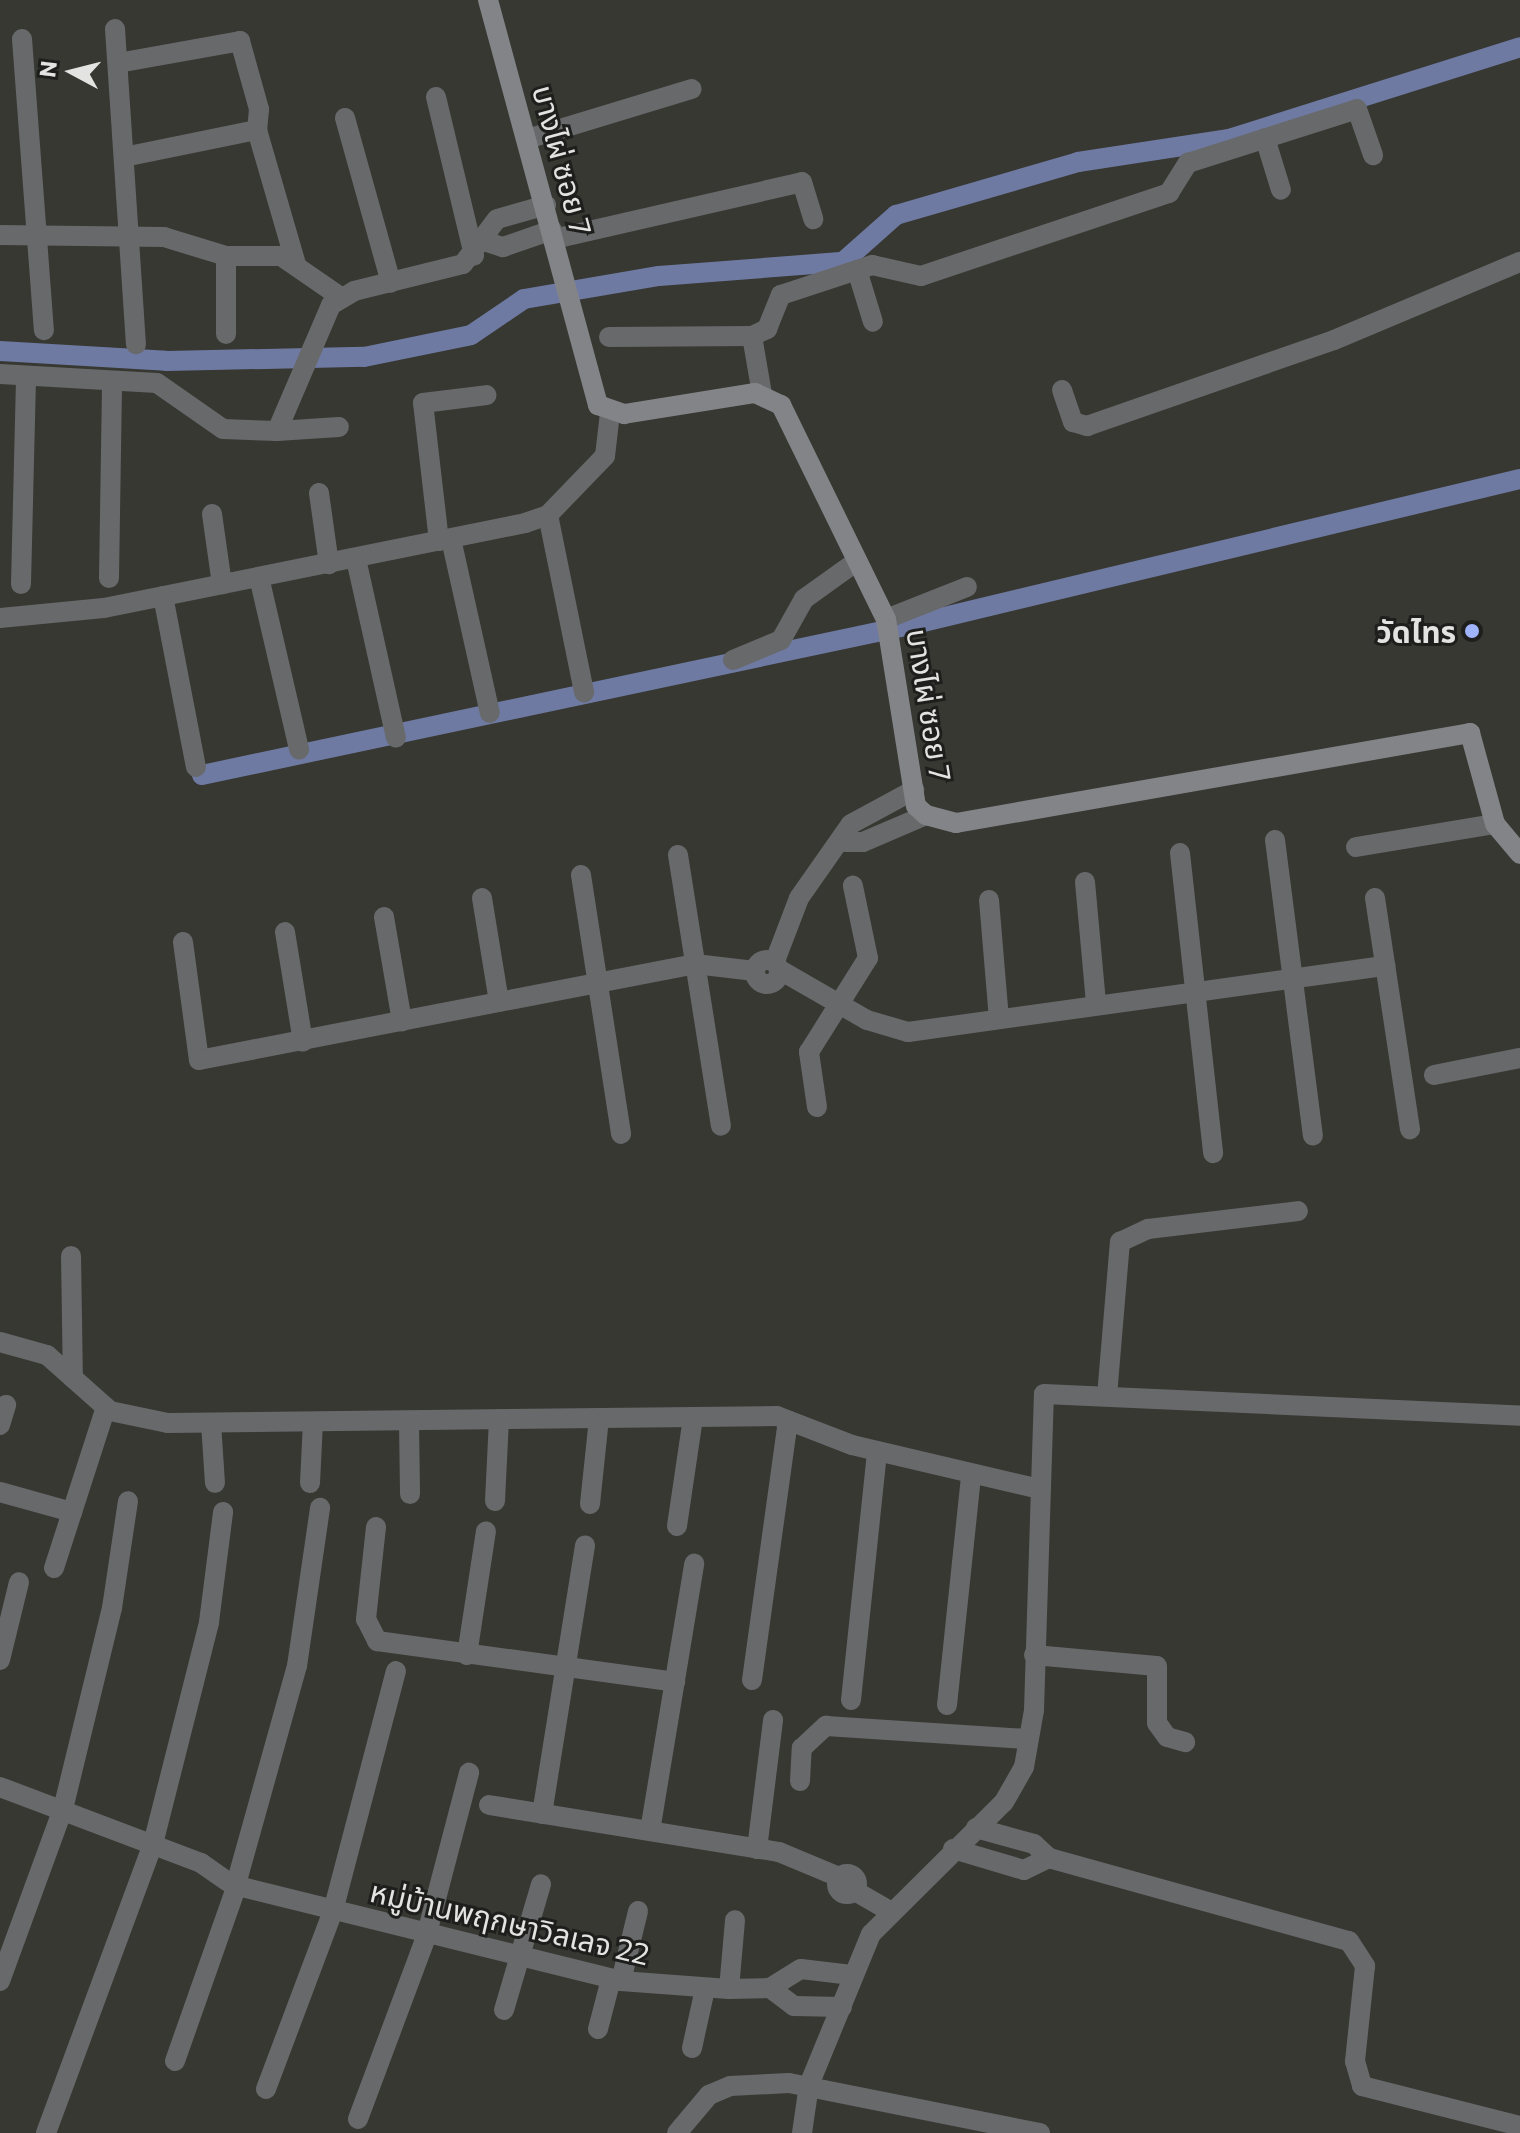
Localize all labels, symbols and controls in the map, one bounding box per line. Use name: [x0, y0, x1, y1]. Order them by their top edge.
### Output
north arrow: [32, 32, 112, 112]
text: N: [33, 59, 62, 79]
street label: บางไผ่ ซอย 7: [526, 81, 600, 239]
place label: วัดไทร: [1376, 613, 1456, 649]
marker: วัดไทร: [1463, 622, 1481, 640]
street label: บางไผ่ ซอย 7: [900, 626, 960, 784]
street label: หมู่บ้านพฤกษาวิลเลจ 22: [367, 1872, 653, 1972]

